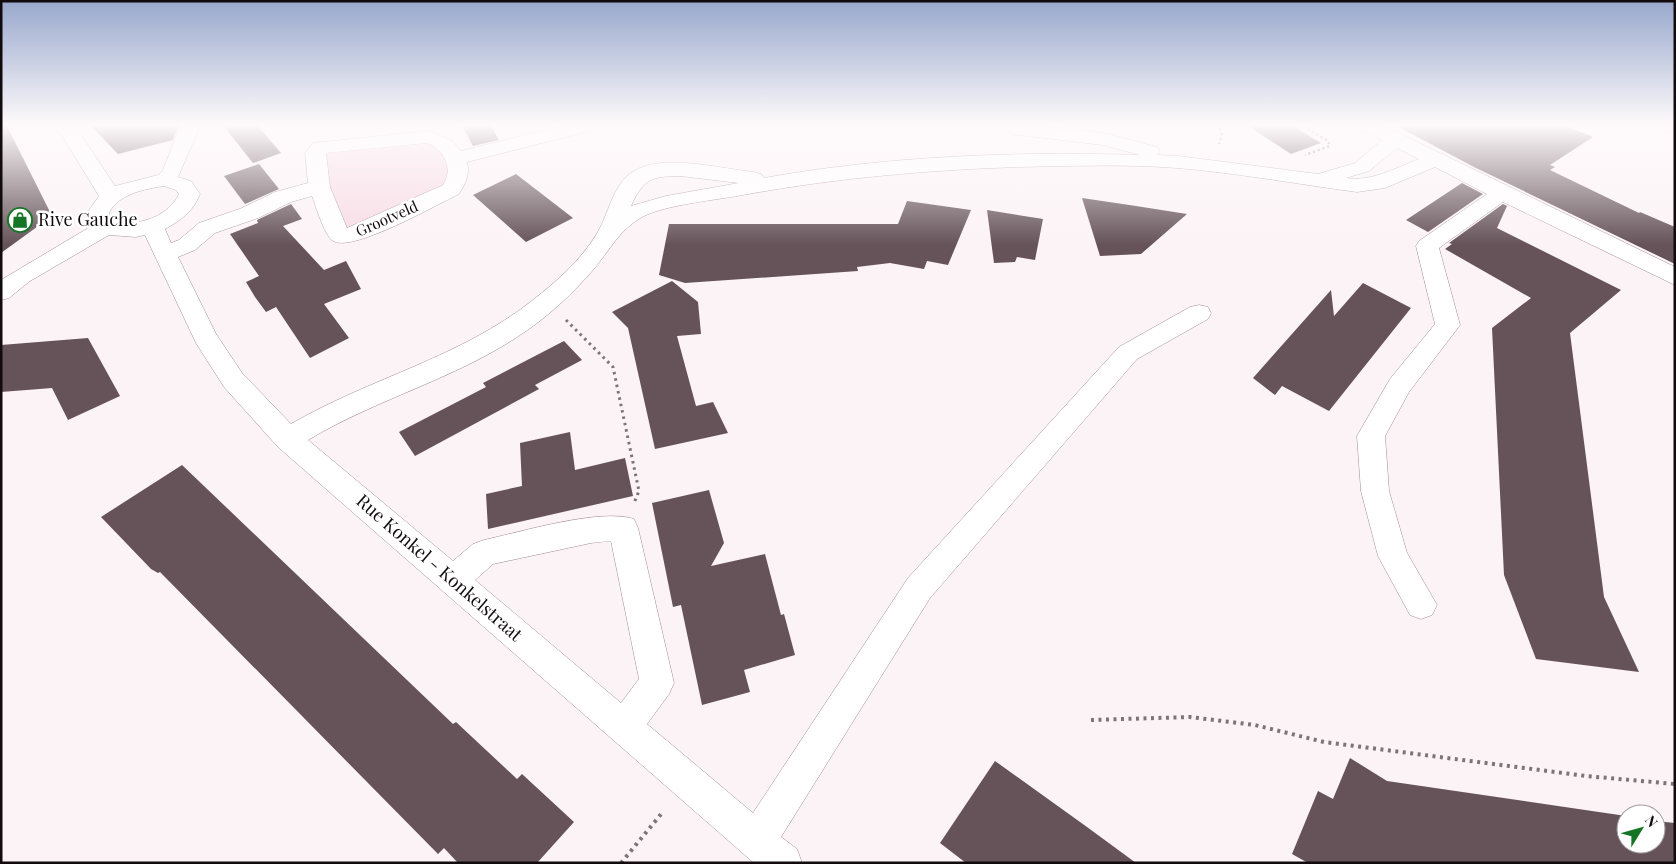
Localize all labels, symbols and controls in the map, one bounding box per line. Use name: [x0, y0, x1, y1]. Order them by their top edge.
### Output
street label: Grootveld: [352, 195, 421, 241]
shop icon: Rive Gauche: [7, 207, 33, 233]
place label: Rive Gauche: [38, 207, 138, 231]
street label: Rue Konkel - Konkelstraat: [352, 488, 528, 646]
north arrow: [1616, 804, 1666, 854]
text: N: [1641, 811, 1662, 831]

